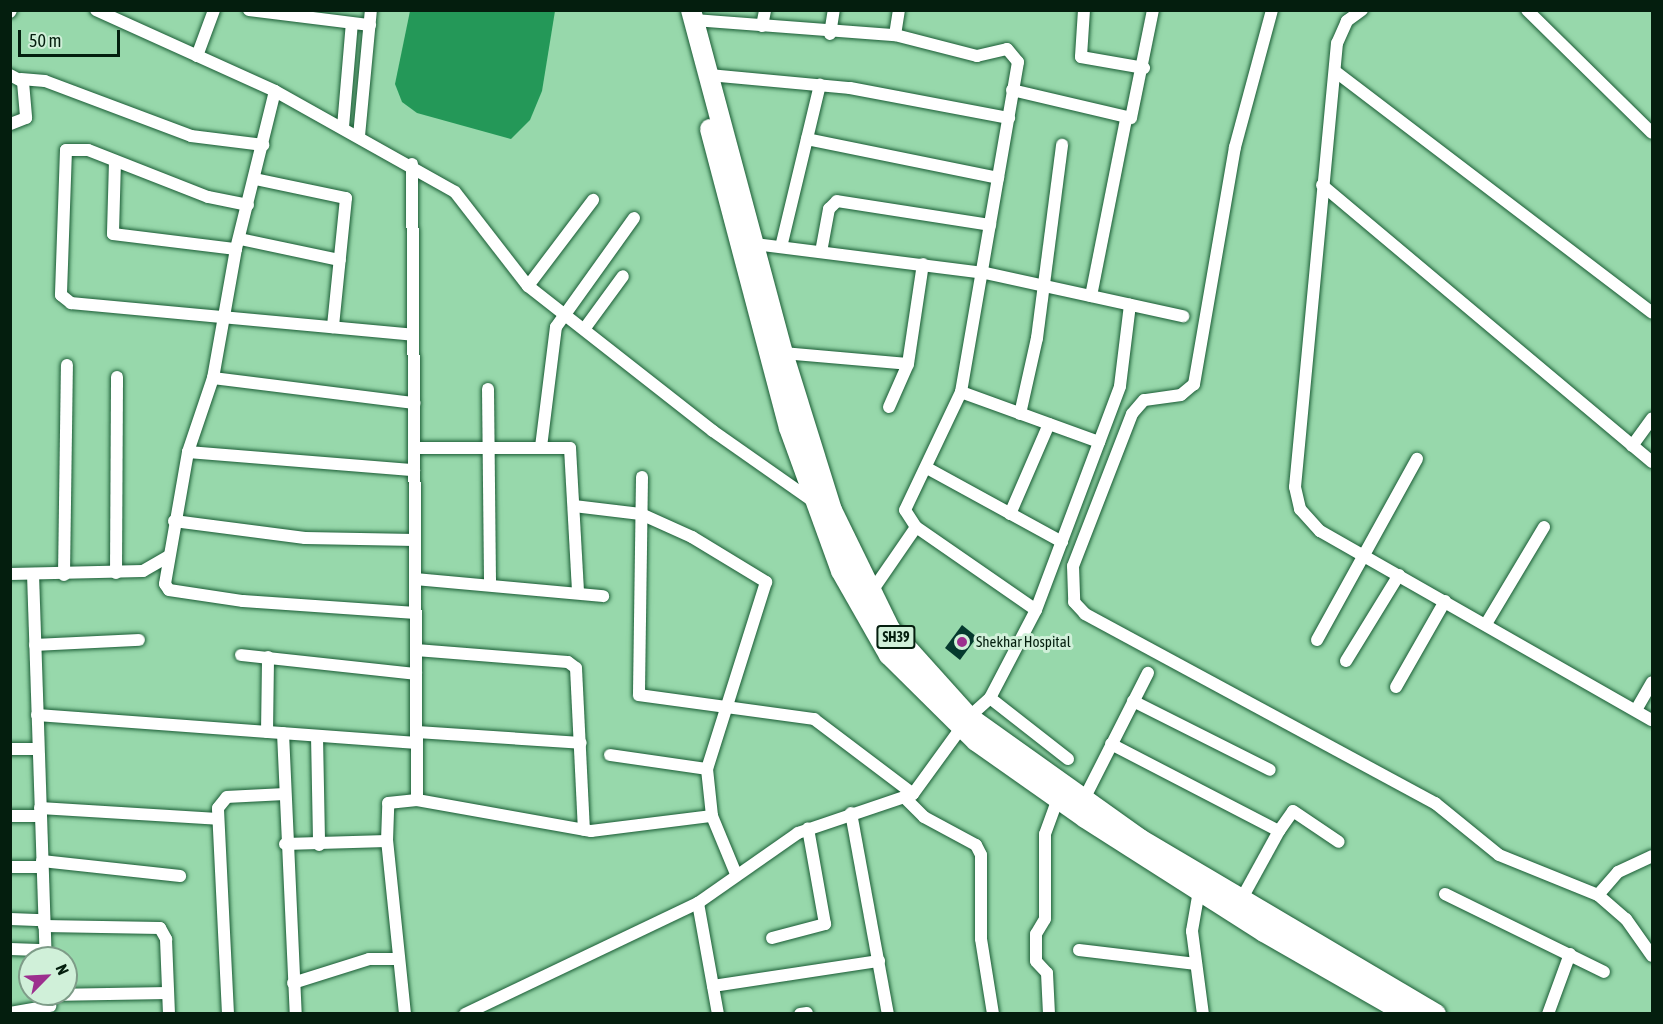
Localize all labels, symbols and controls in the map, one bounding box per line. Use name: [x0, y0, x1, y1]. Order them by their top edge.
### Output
scale bar: [21, 18, 123, 56]
text: 50 m: [29, 30, 61, 51]
road number: SH39: [875, 626, 917, 648]
marker: Shekhar Hospital: [953, 633, 971, 651]
place label: Shekhar Hospital: [976, 633, 1071, 651]
north arrow: [18, 946, 78, 1006]
text: N: [52, 962, 73, 977]

